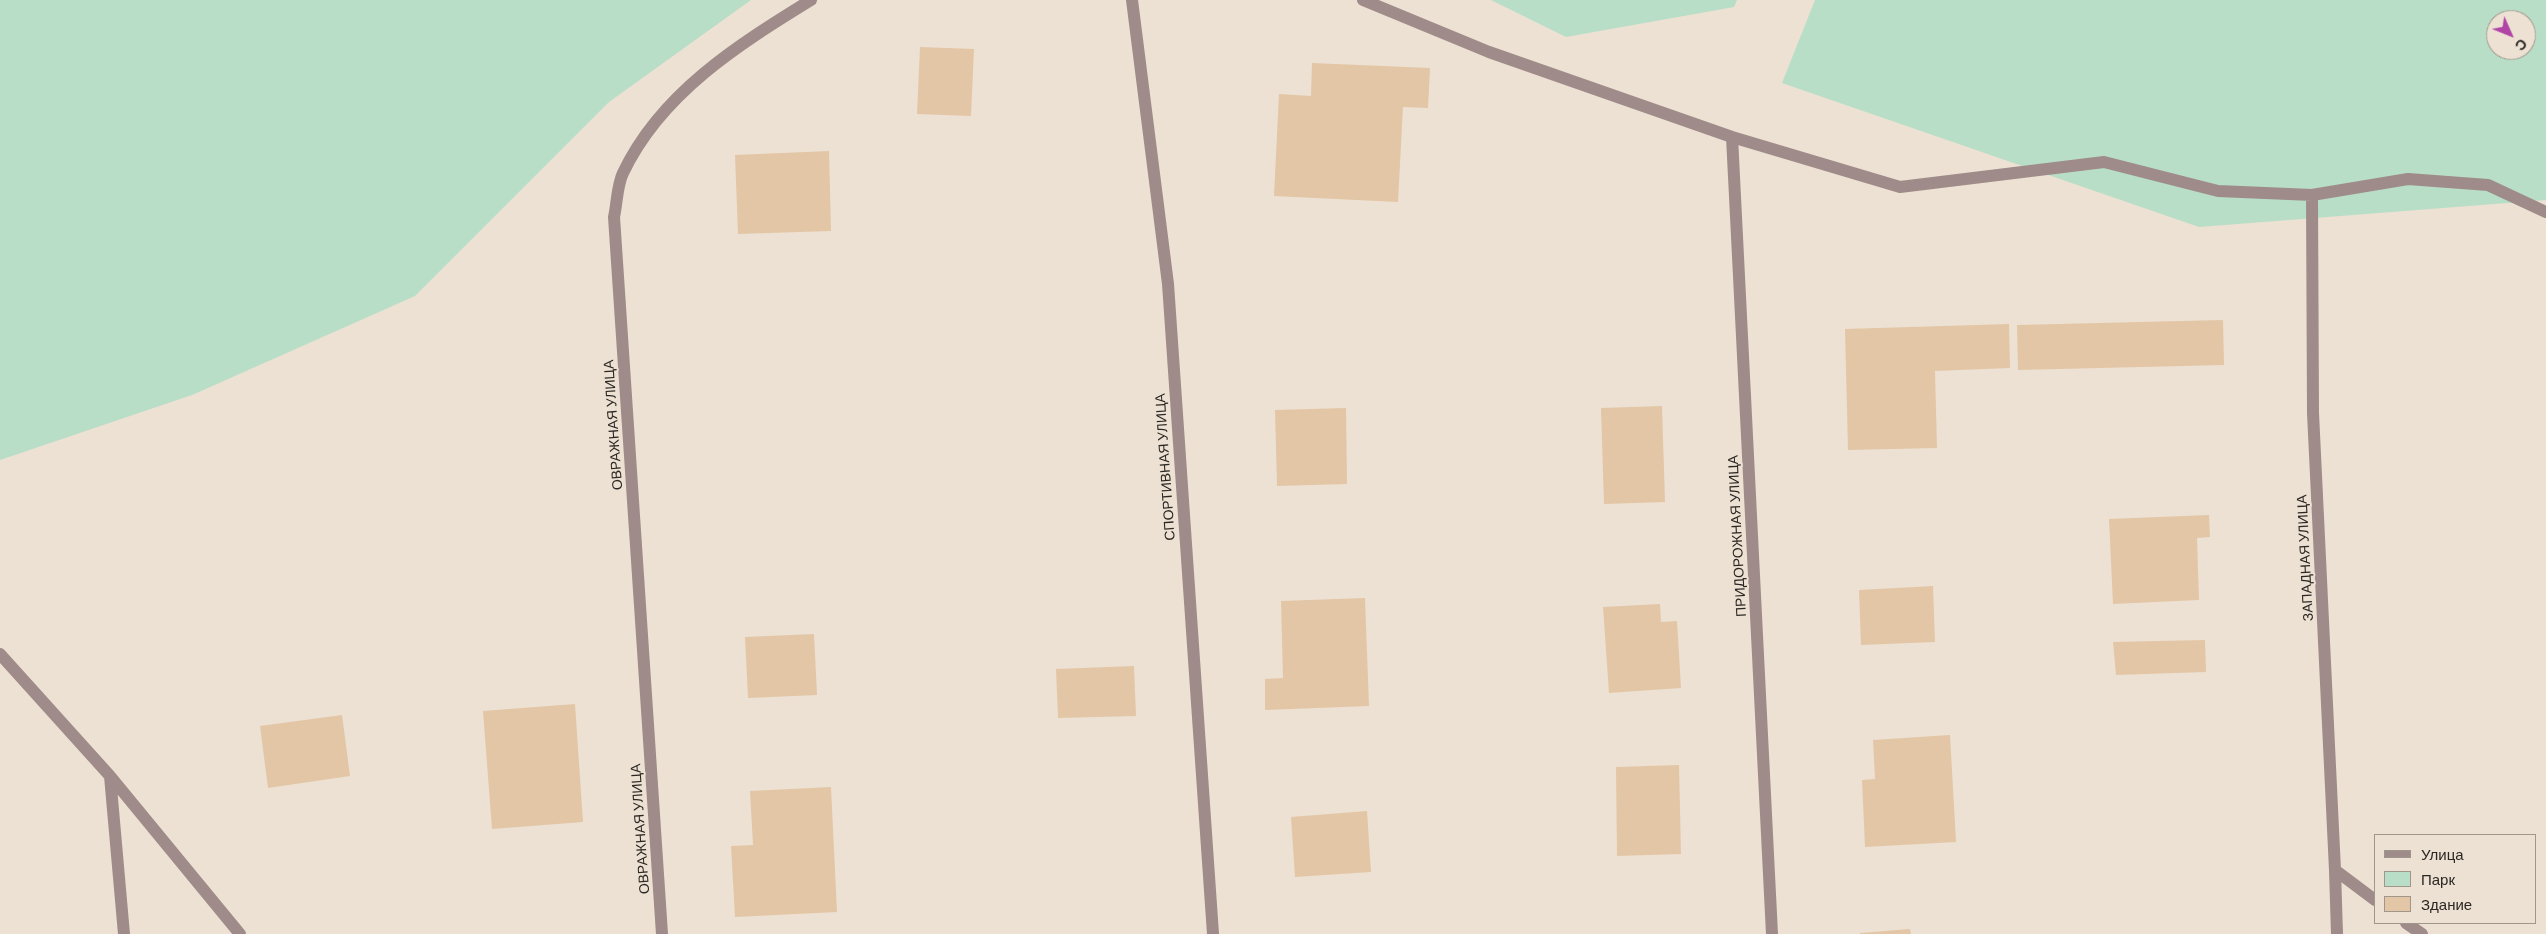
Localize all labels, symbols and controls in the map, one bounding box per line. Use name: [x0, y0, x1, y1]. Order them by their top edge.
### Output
north arrow: [2486, 10, 2536, 60]
text: С: [2512, 36, 2531, 55]
street label: ОВРАЖНАЯ УЛИЦА: [600, 359, 626, 491]
street label: СПОРТИВНАЯ УЛИЦА: [1151, 393, 1179, 541]
street label: ПРИДОРОЖНАЯ УЛИЦА: [1724, 455, 1750, 617]
street label: ЗАПАДНАЯ УЛИЦА: [2293, 494, 2317, 622]
street label: ОВРАЖНАЯ УЛИЦА: [627, 763, 653, 895]
legend: [2374, 834, 2536, 924]
text: Улица: [2421, 845, 2464, 863]
text: Парк: [2421, 870, 2455, 888]
text: Здание: [2421, 895, 2472, 913]

